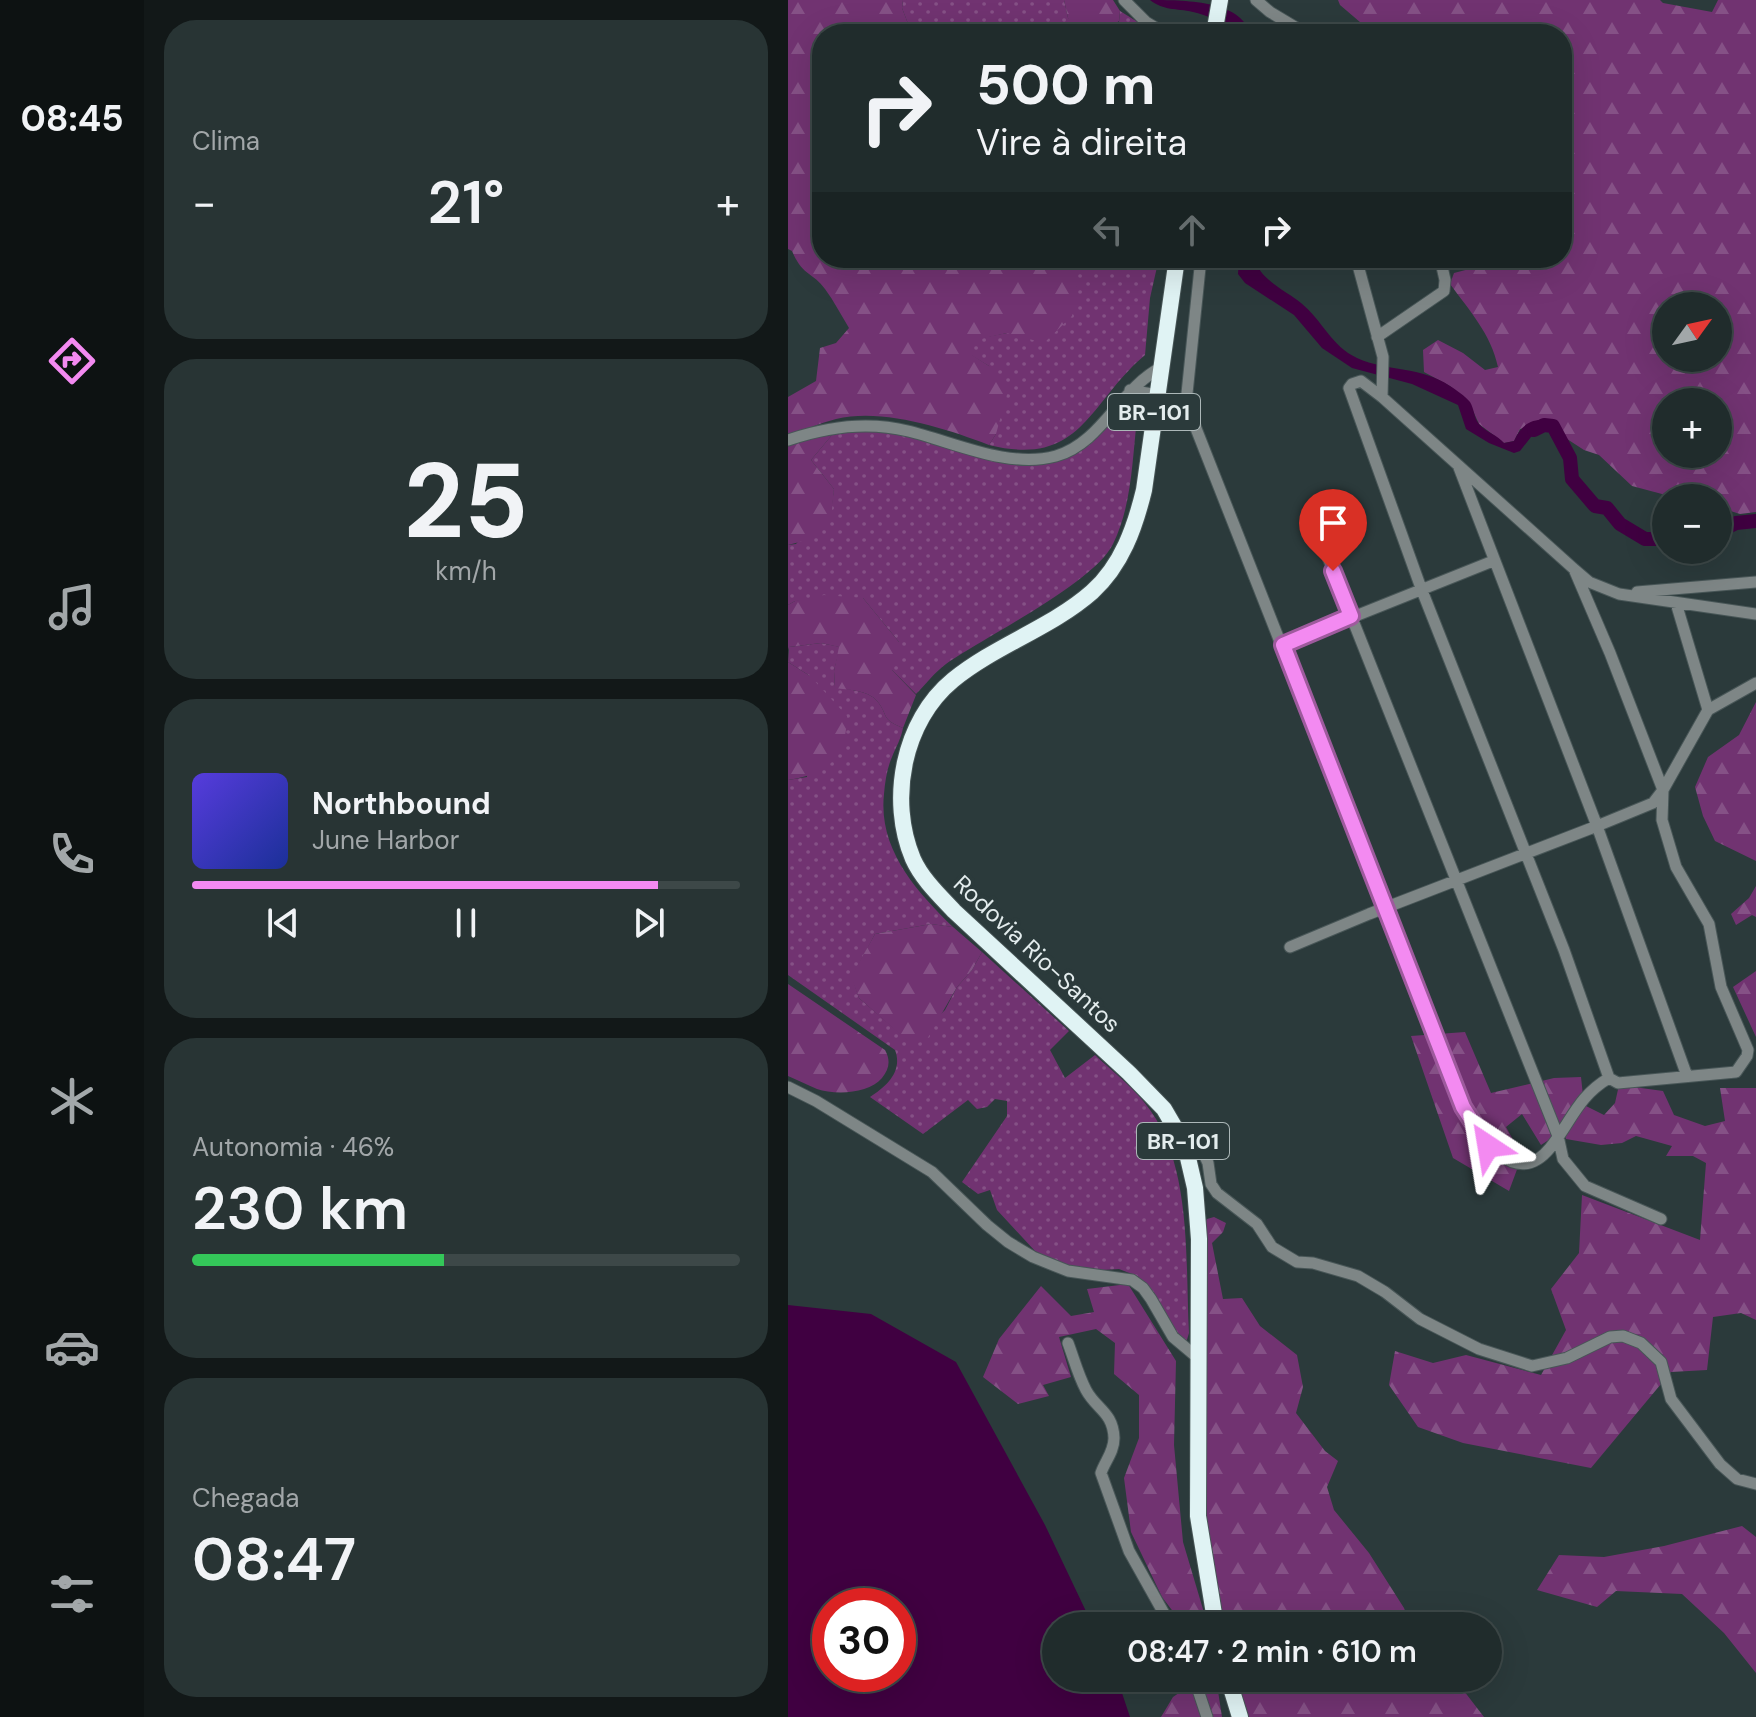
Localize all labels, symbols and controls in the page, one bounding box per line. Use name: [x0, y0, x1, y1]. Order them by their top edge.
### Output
text: 500 m: [976, 48, 1156, 121]
icon: right: [844, 56, 948, 160]
text: 08:45: [20, 95, 124, 142]
text: Vire à direita: [976, 119, 1187, 166]
text: Clima: [192, 124, 260, 158]
text: 21°: [428, 163, 504, 242]
text: −: [192, 174, 216, 232]
text: +: [716, 174, 740, 232]
icon: left: [1086, 208, 1130, 252]
icon: ahead: [1170, 208, 1214, 252]
icon: right: [1254, 208, 1298, 252]
north arrow: [1652, 292, 1732, 372]
map controls: [1652, 292, 1732, 564]
icon: directions: [44, 333, 100, 389]
button: +: [1652, 388, 1732, 468]
road number: BR-101: [1108, 394, 1200, 430]
text: 25: [404, 434, 528, 569]
button: −: [1652, 484, 1732, 564]
pin: [1299, 489, 1367, 571]
icon: arrive: [1311, 501, 1355, 545]
text: km/h: [435, 554, 497, 588]
icon: music: [44, 579, 100, 635]
text: Northbound: [312, 784, 491, 823]
text: June Harbor: [312, 823, 459, 857]
icon: phone: [44, 826, 100, 882]
street label: Rodovia Rio-Santos: [947, 868, 1127, 1039]
icon: previous: [261, 901, 305, 945]
icon: pause: [444, 901, 488, 945]
icon: next: [627, 901, 671, 945]
icon: climate: [44, 1073, 100, 1129]
position arrow: [1446, 1104, 1530, 1188]
road number: BR-101: [1137, 1123, 1229, 1159]
text: Autonomia · 46%: [192, 1130, 394, 1164]
text: 230 km: [192, 1169, 408, 1248]
icon: car: [44, 1319, 100, 1375]
text: Chegada: [192, 1481, 299, 1515]
text: 08:47: [192, 1520, 356, 1599]
icon: filters: [44, 1566, 100, 1622]
speed limit sign: 30: [812, 1588, 916, 1692]
text: 08:47 · 2 min · 610 m: [1127, 1632, 1417, 1671]

